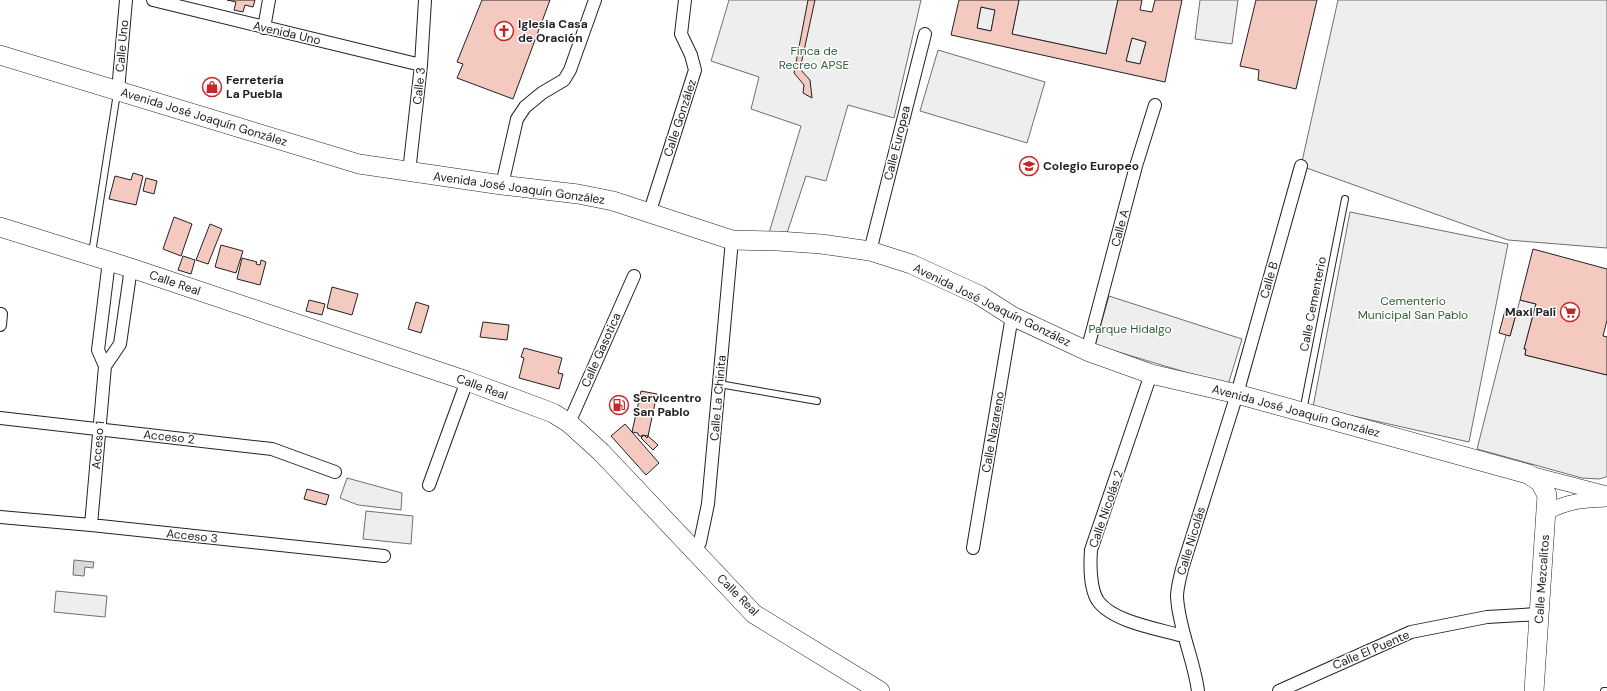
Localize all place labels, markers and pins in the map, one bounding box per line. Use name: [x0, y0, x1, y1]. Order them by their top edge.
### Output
place label: Iglesia Casa de Oración: [518, 16, 588, 46]
church icon: Iglesia Casa de Oración: [493, 20, 515, 42]
place label: Ferretería La Puebla: [226, 72, 284, 102]
shop icon: Ferretería La Puebla: [201, 76, 223, 98]
school or university icon: Colegio Europeo: [1018, 155, 1040, 177]
place label: Colegio Europeo: [1043, 158, 1139, 174]
supermarket icon: Maxi Palí: [1559, 301, 1581, 323]
place label: Maxi Palí: [1505, 304, 1557, 320]
place label: Servicentro San Pablo: [633, 390, 702, 420]
fuel station icon: Servicentro San Pablo: [608, 394, 630, 416]

